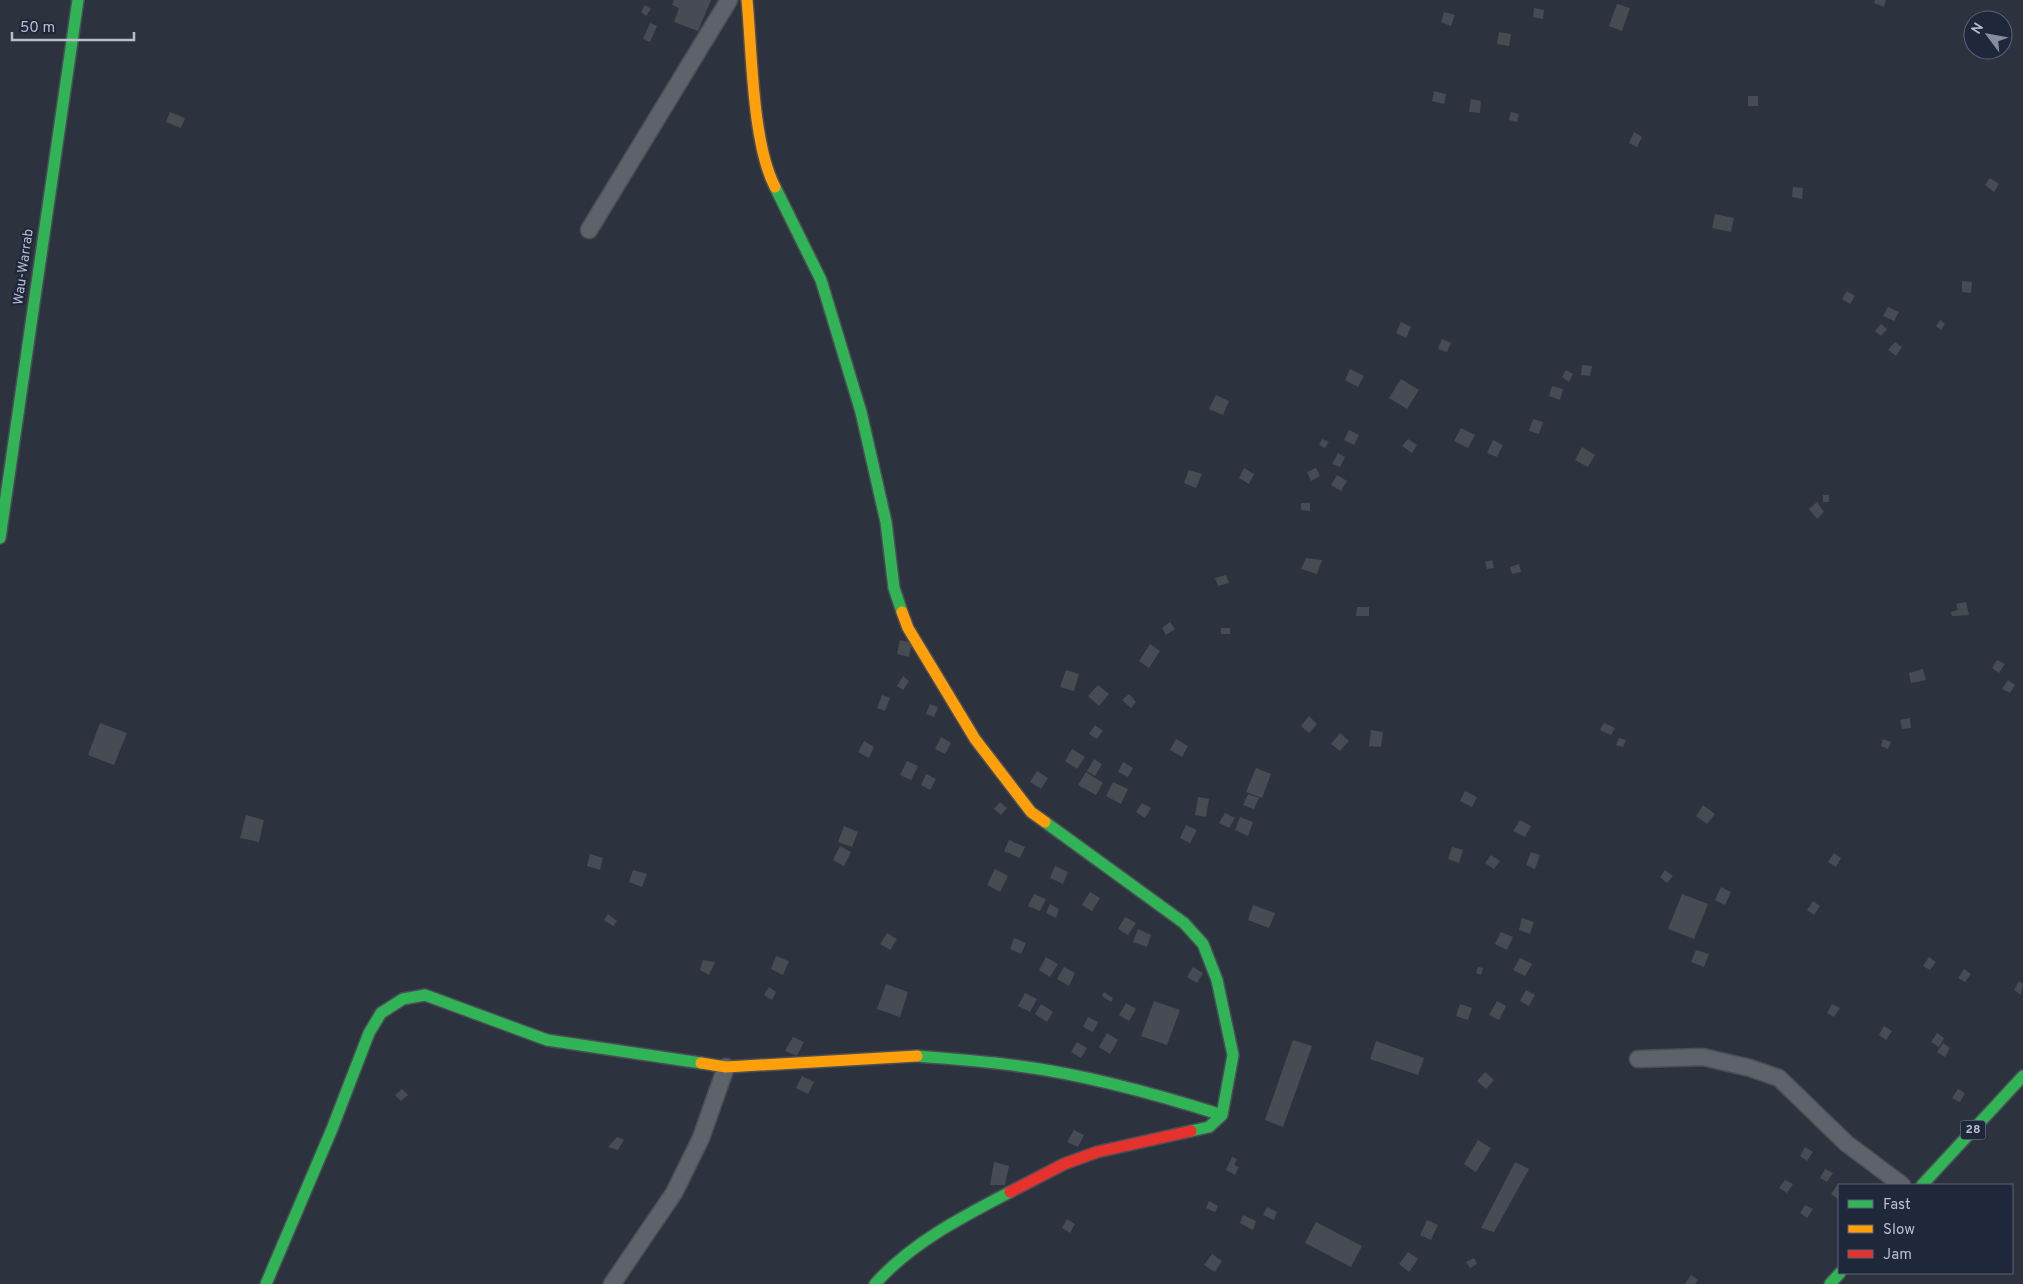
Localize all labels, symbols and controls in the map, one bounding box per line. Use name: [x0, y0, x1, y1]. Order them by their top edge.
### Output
scale bar: [12, 10, 135, 42]
north arrow: [1963, 10, 2013, 60]
text: 50 m: [20, 19, 55, 38]
text: N: [1968, 20, 1988, 38]
street label: Wau-Warrab: [10, 228, 38, 306]
road number: 28: [1960, 1120, 1986, 1140]
legend: [1838, 1184, 2013, 1274]
text: Fast: [1883, 1196, 1911, 1215]
text: Slow: [1883, 1221, 1915, 1240]
text: Jam: [1883, 1246, 1912, 1265]

